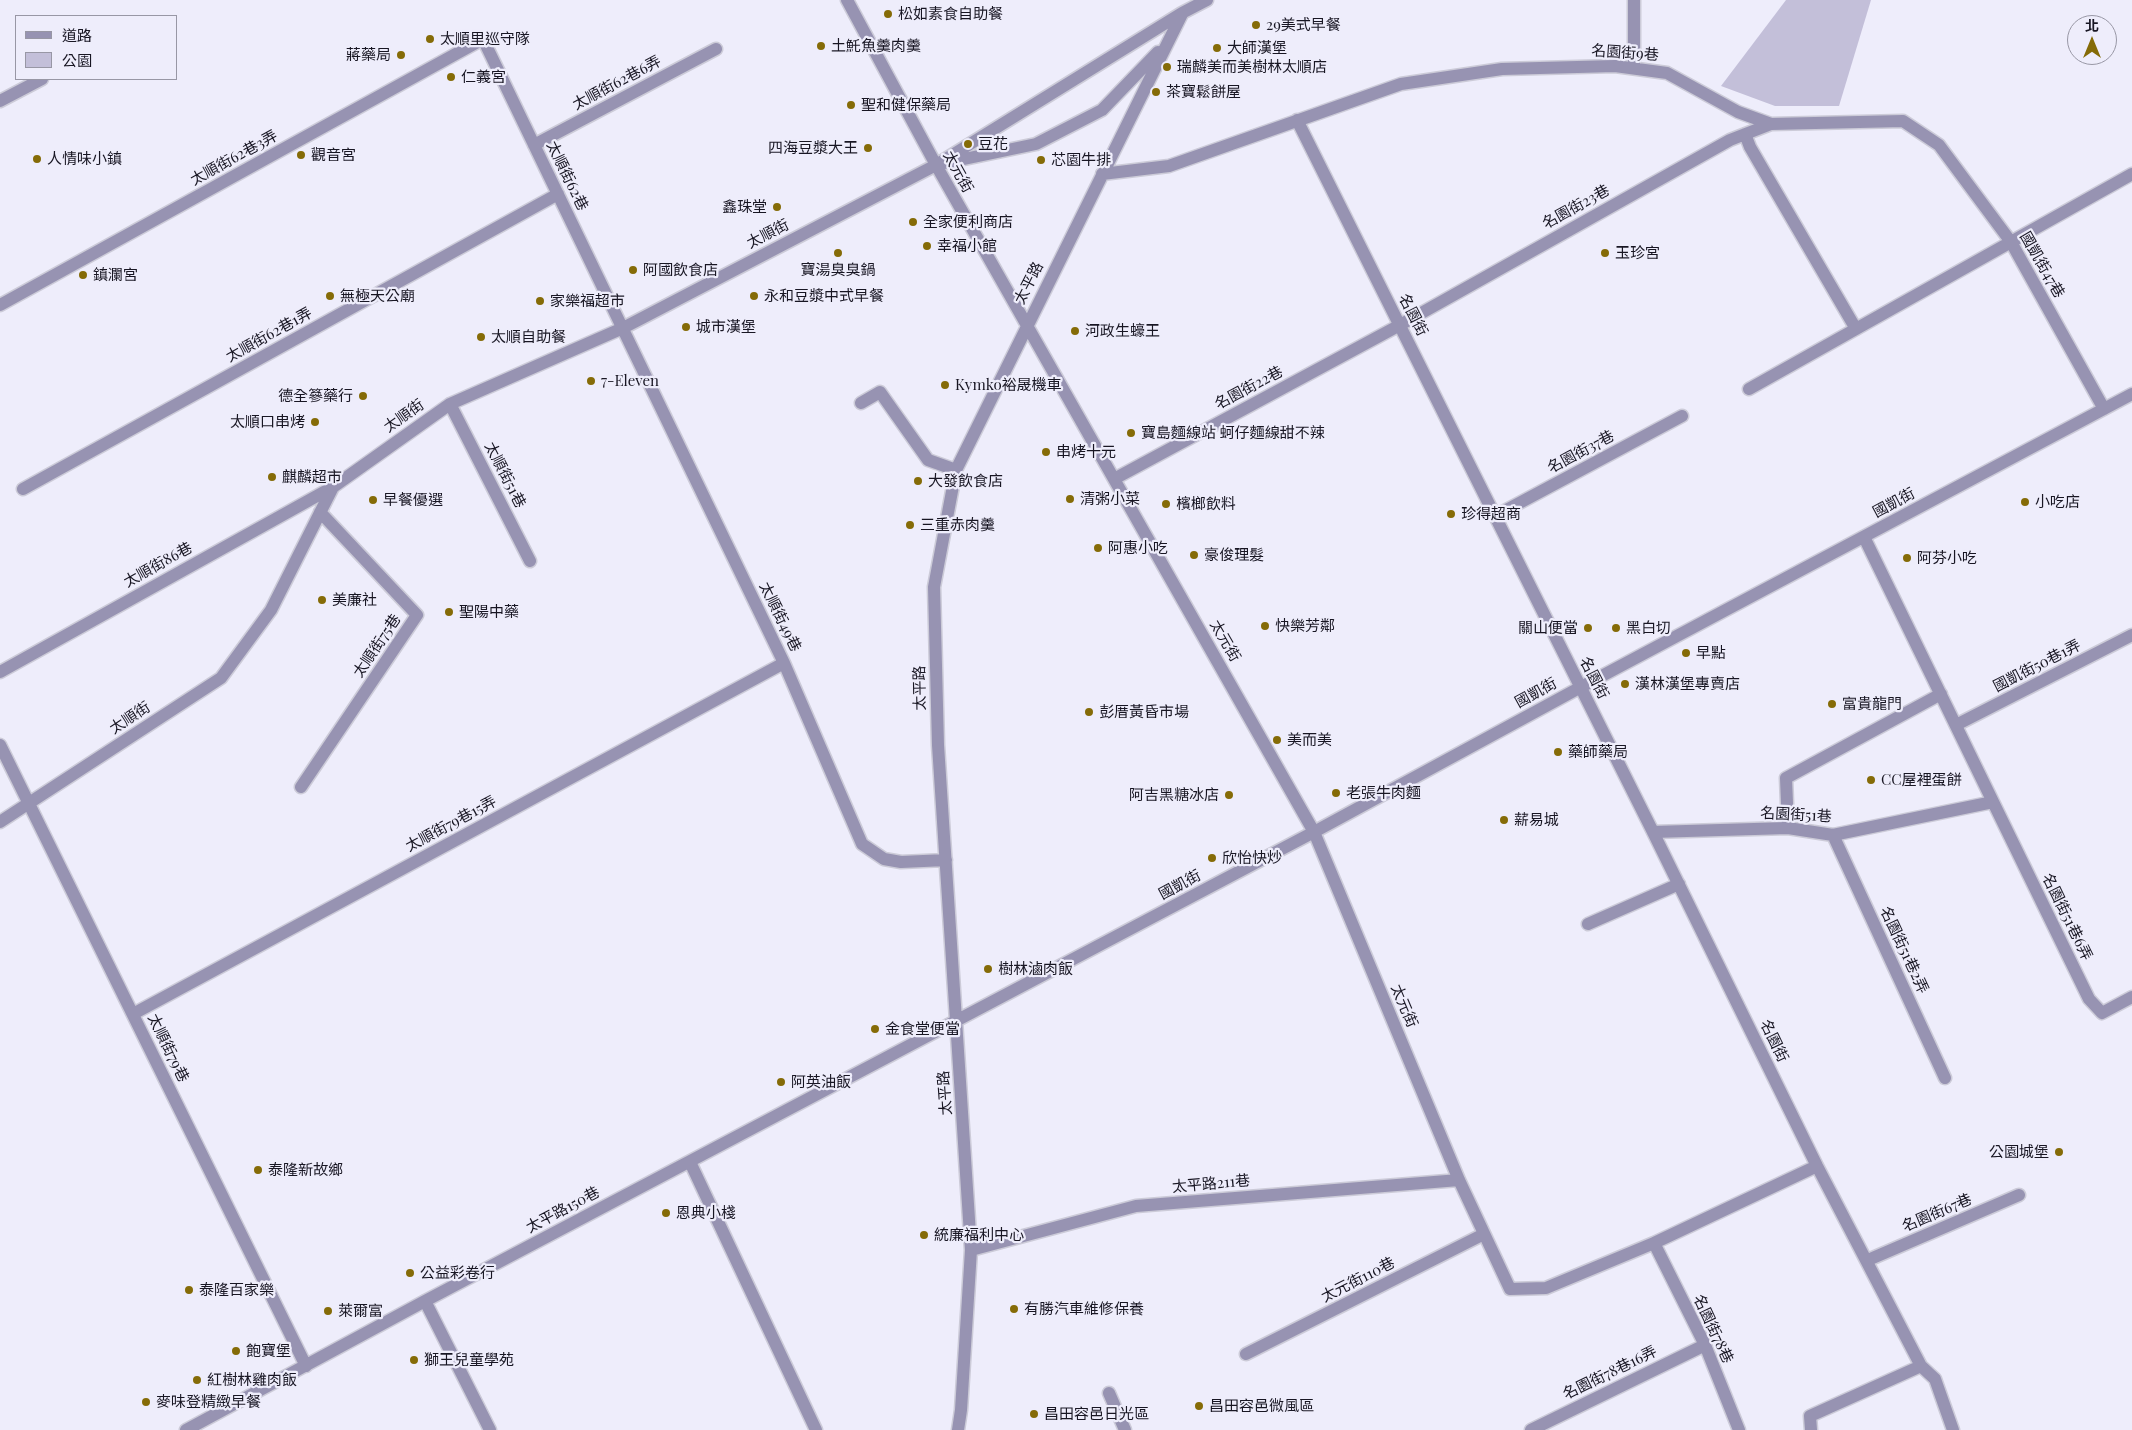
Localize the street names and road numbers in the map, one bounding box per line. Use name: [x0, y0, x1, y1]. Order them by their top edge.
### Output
street label: 名園街9巷: [1591, 42, 1659, 64]
street label: 太順街62巷6弄: [570, 52, 664, 114]
street label: 太順街62巷3弄: [187, 127, 281, 189]
street label: 太順街62巷: [542, 138, 592, 214]
street label: 太元街: [939, 148, 977, 196]
street label: 名園街23巷: [1539, 181, 1613, 233]
street label: 太順街: [744, 216, 792, 252]
street label: 國凱街47巷: [2016, 229, 2068, 301]
street label: 太平路: [1011, 259, 1047, 307]
street label: 名園街: [1395, 291, 1431, 339]
street label: 太順街62巷1弄: [223, 304, 315, 366]
street label: 名園街22巷: [1212, 363, 1286, 413]
street label: 太順街: [380, 396, 428, 436]
street label: 名園街37巷: [1545, 427, 1617, 477]
street label: 太順街51巷: [481, 439, 529, 511]
street label: 國凱街: [1870, 484, 1918, 522]
street label: 太順街86巷: [121, 539, 195, 591]
street label: 太順街49巷: [755, 579, 805, 655]
street label: 太順街75巷: [349, 611, 405, 681]
street label: 太元街: [1206, 617, 1244, 665]
street label: 國凱街50巷1弄: [1990, 636, 2084, 696]
street label: 名園街: [1576, 654, 1612, 702]
street label: 太平路: [911, 665, 929, 711]
street label: 國凱街: [1512, 674, 1560, 712]
street label: 太順街: [106, 698, 154, 738]
street label: 太順街79巷15弄: [402, 793, 500, 855]
street label: 名園街51巷: [1760, 804, 1832, 826]
street label: 國凱街: [1156, 866, 1204, 904]
street label: 名園街51巷6弄: [2038, 871, 2096, 963]
street label: 名園街51巷2弄: [1876, 904, 1932, 996]
street label: 太元街: [1387, 982, 1421, 1030]
street label: 太順街79巷: [144, 1011, 192, 1085]
street label: 名園街: [1756, 1017, 1792, 1065]
street label: 太平路: [934, 1070, 956, 1116]
street label: 太平路211巷: [1171, 1172, 1251, 1196]
street label: 太平路150巷: [523, 1183, 603, 1237]
street label: 名園街67巷: [1899, 1190, 1975, 1236]
street label: 太元街110巷: [1318, 1254, 1398, 1306]
street label: 名園街78巷: [1689, 1292, 1737, 1366]
street label: 名園街78巷16弄: [1560, 1343, 1660, 1403]

